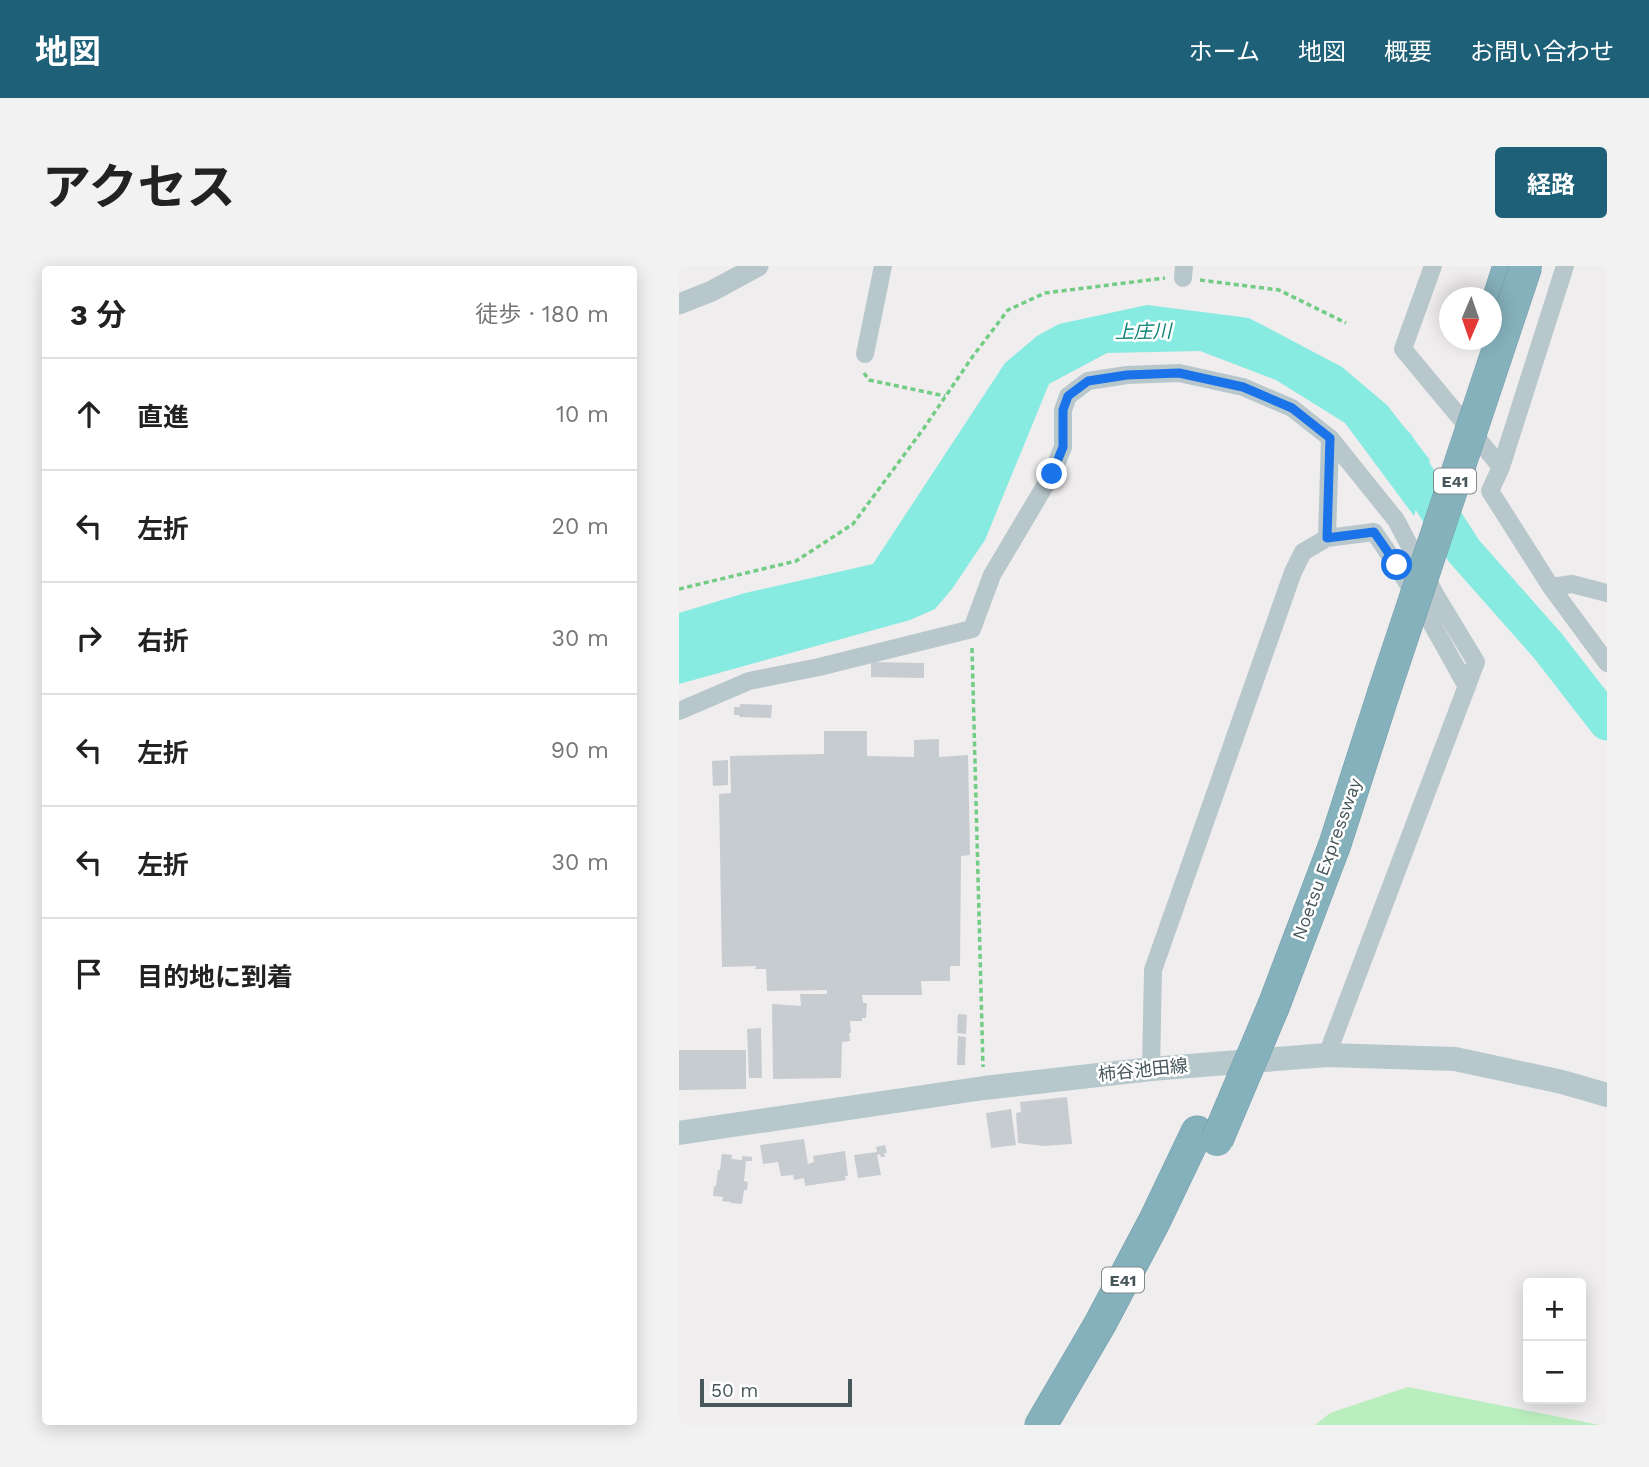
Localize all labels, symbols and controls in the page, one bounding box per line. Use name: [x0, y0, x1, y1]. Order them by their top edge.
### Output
text: 地図: [35, 32, 101, 71]
text: ホーム: [1189, 38, 1260, 66]
text: 地図: [1298, 38, 1346, 66]
text: 概要: [1384, 38, 1432, 66]
text: お問い合わせ: [1470, 38, 1614, 66]
button: 経路: [1495, 147, 1607, 218]
text: アクセス: [42, 158, 236, 216]
north arrow: [1439, 287, 1502, 350]
text: 3 分: [70, 297, 126, 332]
text: 徒歩 · 180 m: [475, 301, 609, 328]
water label: 上庄川: [1114, 319, 1174, 343]
icon: ahead: [70, 395, 108, 433]
text: 10 m: [556, 401, 609, 428]
text: 直進: [137, 402, 189, 432]
route end: [1036, 458, 1067, 489]
road number: E41: [1434, 468, 1476, 494]
icon: left: [70, 507, 108, 545]
text: 20 m: [552, 513, 609, 540]
text: 左折: [137, 514, 189, 544]
route start: [1381, 549, 1412, 580]
icon: right: [70, 619, 108, 657]
text: 30 m: [552, 625, 609, 652]
text: 右折: [137, 626, 189, 656]
icon: left: [70, 731, 108, 769]
text: 90 m: [551, 737, 609, 764]
text: 左折: [137, 738, 189, 768]
street label: Noetsu Expressway: [1288, 775, 1366, 942]
icon: left: [70, 843, 108, 881]
text: 30 m: [552, 849, 609, 876]
text: 左折: [137, 850, 189, 880]
icon: arrive: [70, 955, 108, 993]
text: 目的地に到着: [137, 962, 293, 992]
street label: 柿谷池田線: [1097, 1054, 1189, 1085]
road number: E41: [1102, 1268, 1144, 1292]
map controls: [1523, 1278, 1586, 1404]
button: +: [1523, 1278, 1586, 1341]
button: −: [1523, 1341, 1586, 1404]
scale bar: [700, 1376, 852, 1408]
text: 50 m: [711, 1379, 758, 1402]

